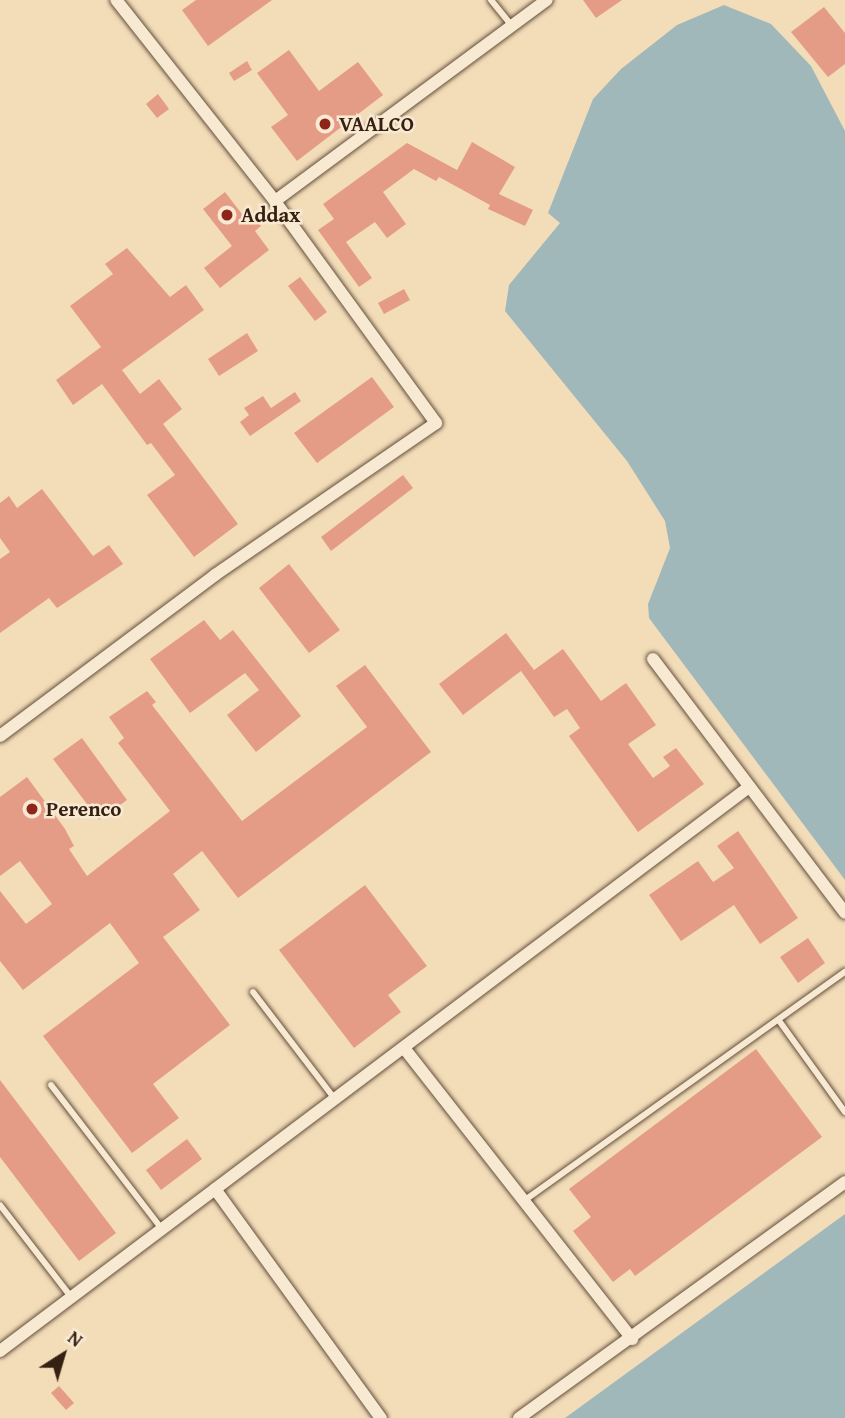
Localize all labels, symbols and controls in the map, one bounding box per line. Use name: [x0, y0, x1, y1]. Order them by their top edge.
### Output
place label: VAALCO: [339, 111, 414, 137]
marker: VAALCO: [317, 116, 333, 132]
place label: Addax: [241, 202, 300, 228]
marker: Addax: [219, 207, 235, 223]
place label: Perenco: [46, 796, 121, 822]
marker: Perenco: [24, 801, 40, 817]
north arrow: [28, 1320, 98, 1390]
text: N: [62, 1323, 89, 1353]

